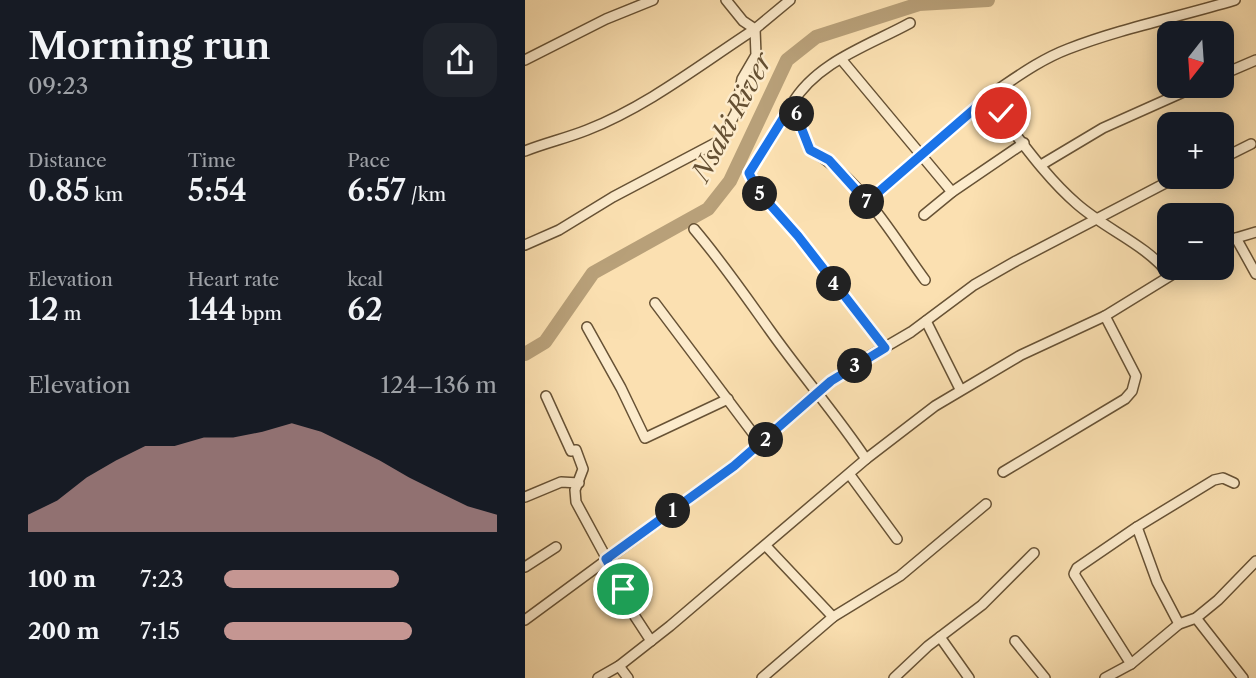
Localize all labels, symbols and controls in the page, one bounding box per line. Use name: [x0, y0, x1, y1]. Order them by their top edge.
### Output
north arrow: [1157, 21, 1234, 98]
map controls: [1157, 21, 1234, 280]
text: Morning run: [28, 22, 271, 69]
button: share: [423, 23, 497, 97]
water label: Nsaki River: [684, 46, 780, 189]
text: 09:23: [28, 72, 88, 100]
pin: [971, 83, 1031, 143]
icon: check: [982, 94, 1020, 132]
pin: 6: [779, 96, 815, 132]
text: 6: [791, 102, 802, 125]
button: +: [1157, 112, 1234, 189]
text: Distance: [28, 149, 107, 172]
text: Time: [188, 149, 236, 172]
text: Pace: [347, 149, 390, 172]
text: 0.85: [28, 172, 90, 209]
text: 5:54: [188, 172, 247, 209]
text: 6:57: [347, 172, 406, 209]
pin: 5: [743, 176, 777, 212]
text: 5: [754, 182, 765, 205]
text: km: [90, 183, 123, 206]
text: /km: [406, 183, 446, 206]
pin: 7: [849, 184, 885, 220]
text: 7: [862, 190, 871, 213]
button: −: [1157, 203, 1234, 280]
pin: 4: [817, 266, 851, 302]
text: Elevation: [28, 268, 113, 291]
text: Heart rate: [188, 268, 279, 291]
text: kcal: [347, 268, 383, 291]
text: 4: [828, 272, 839, 295]
text: 12: [28, 291, 59, 328]
text: 144: [188, 291, 236, 328]
text: 62: [347, 291, 383, 328]
text: m: [59, 302, 82, 325]
text: bpm: [236, 302, 282, 325]
pin: 3: [837, 348, 873, 384]
text: 3: [849, 354, 860, 377]
text: Elevation: [28, 371, 131, 399]
text: 124–136 m: [381, 371, 497, 399]
pin: 2: [749, 422, 783, 458]
text: 2: [760, 428, 771, 451]
pin: 1: [655, 494, 691, 528]
text: 1: [668, 499, 677, 522]
pin: [593, 559, 653, 619]
text: 100 m: [28, 565, 96, 593]
text: 7:23: [140, 565, 184, 593]
icon: arrive: [604, 570, 642, 608]
text: 200 m: [28, 617, 100, 645]
text: 7:15: [140, 617, 180, 645]

